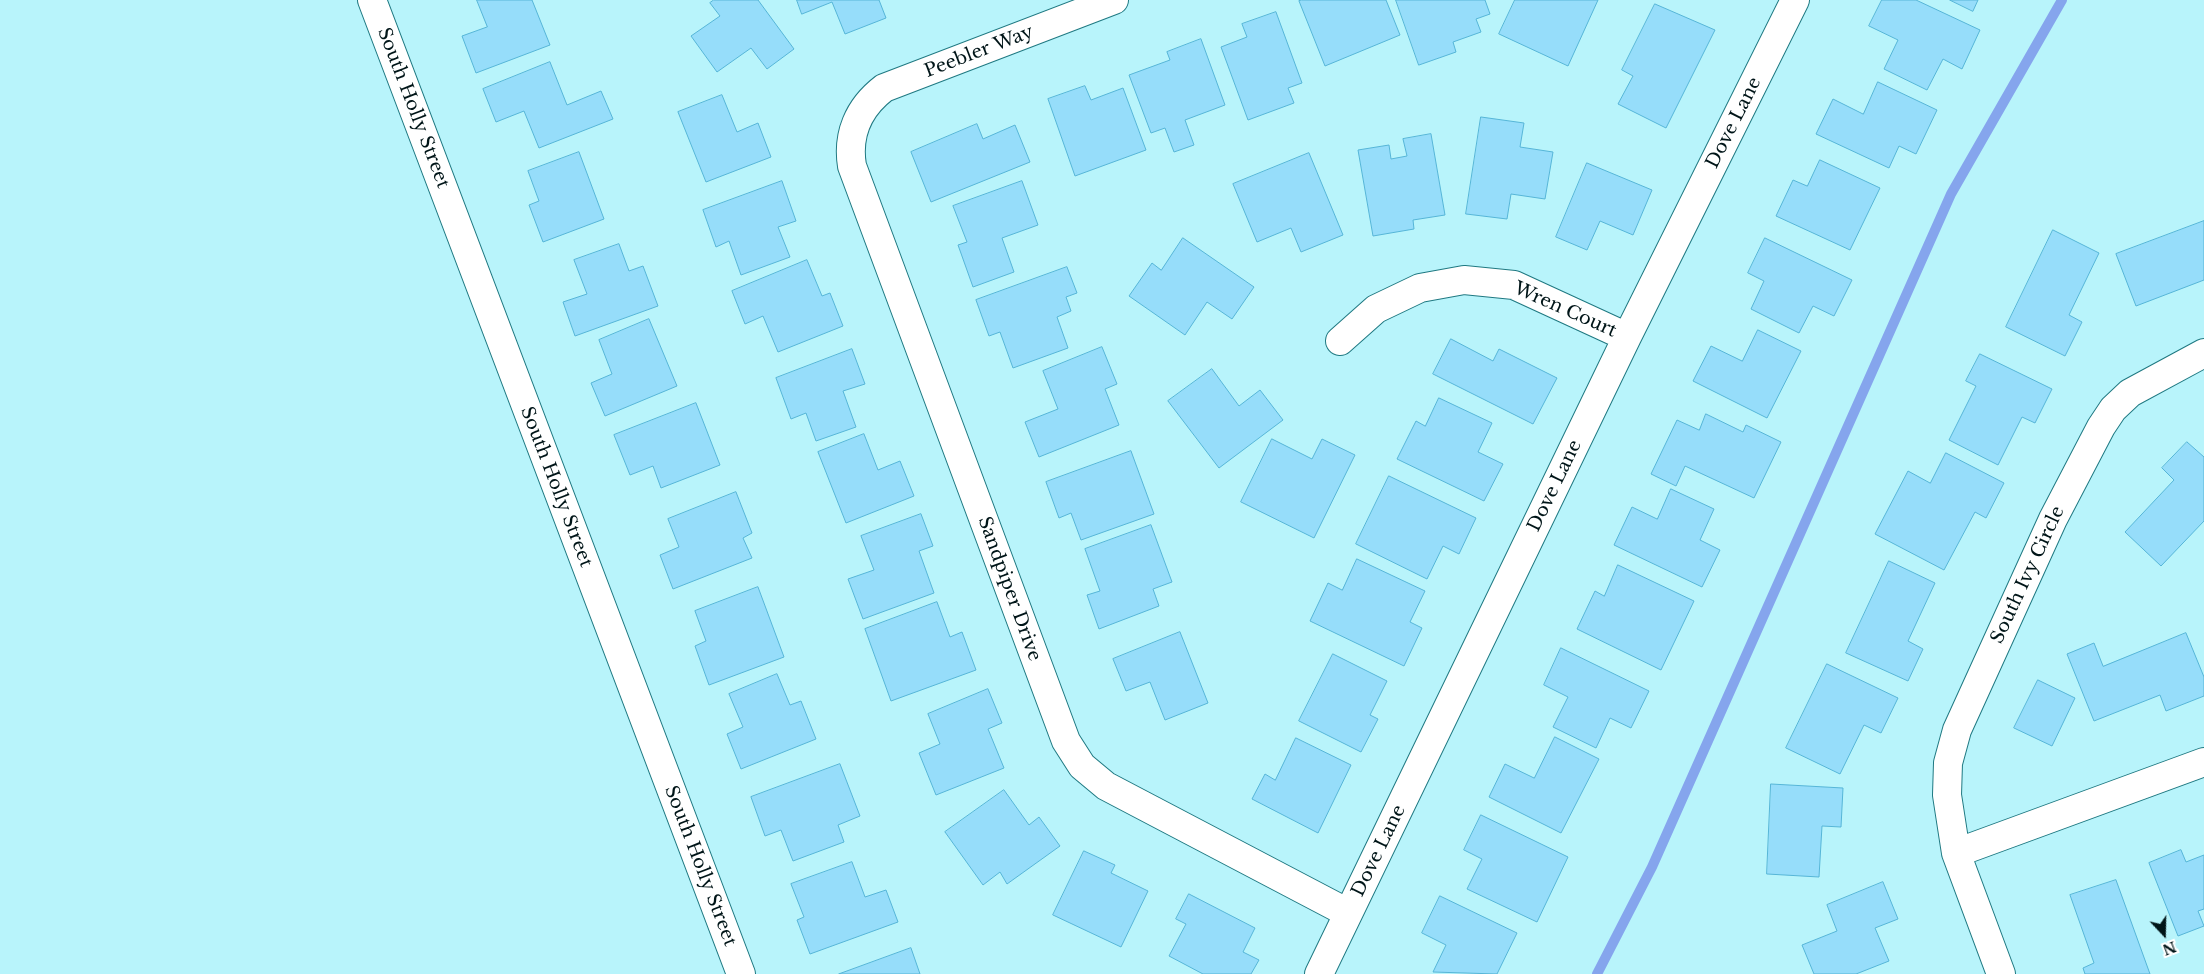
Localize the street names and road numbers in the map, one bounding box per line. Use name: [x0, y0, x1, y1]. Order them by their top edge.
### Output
street label: Peebler Way: [922, 21, 1036, 83]
street label: South Holly Street: [372, 25, 454, 191]
street label: Dove Lane: [1702, 74, 1766, 172]
street label: Wren Court: [1510, 278, 1620, 342]
street label: South Holly Street: [515, 404, 597, 570]
street label: Dove Lane: [1524, 437, 1586, 535]
street label: South Ivy Circle: [1987, 503, 2069, 647]
street label: Sandpiper Drive: [973, 514, 1045, 664]
street label: South Holly Street: [659, 783, 741, 949]
street label: Dove Lane: [1348, 802, 1410, 900]

